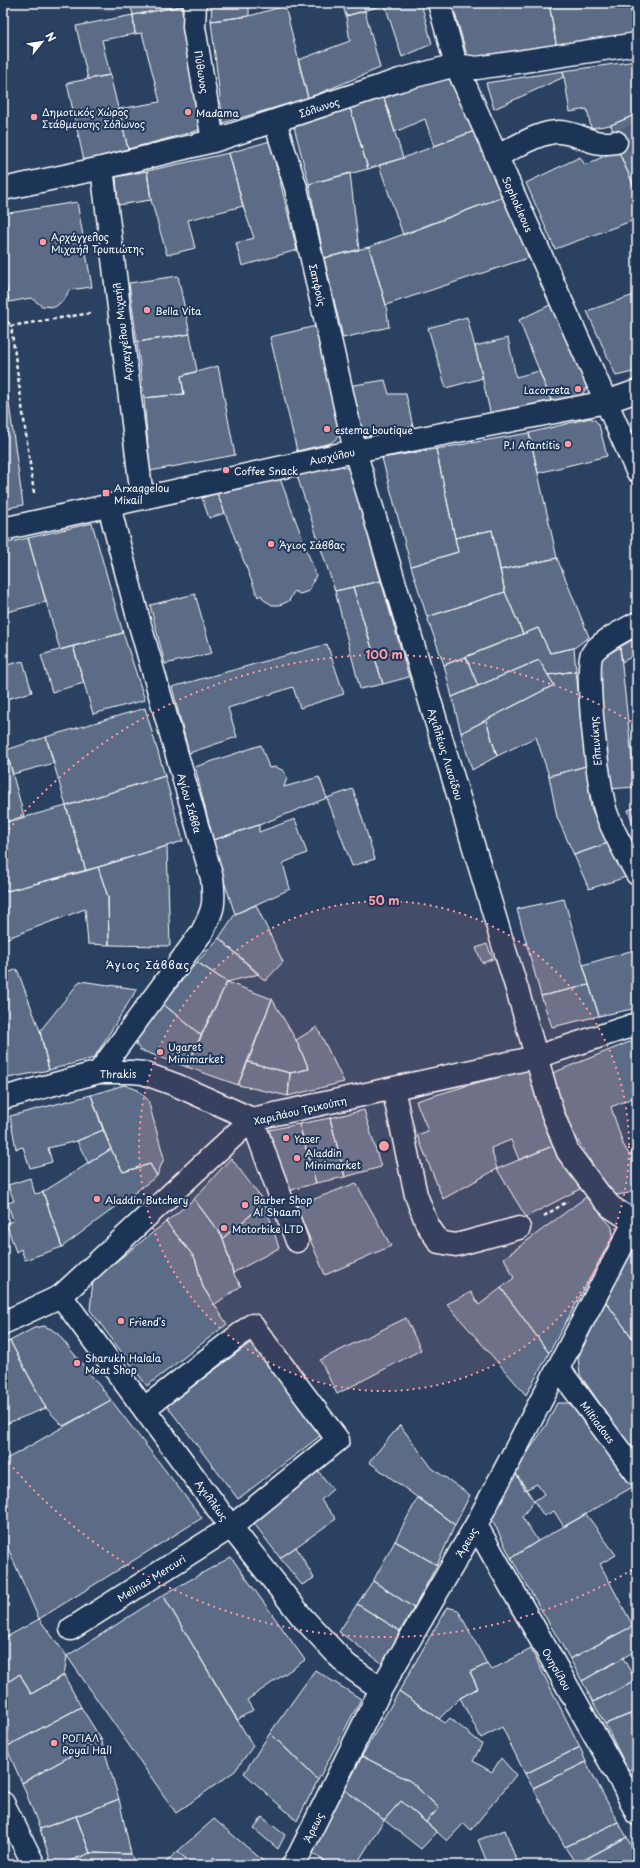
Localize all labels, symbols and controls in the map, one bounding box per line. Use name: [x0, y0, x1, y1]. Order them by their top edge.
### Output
north arrow: [22, 22, 62, 62]
text: N: [42, 29, 61, 45]
street label: Πύθωνος: [191, 49, 213, 95]
street label: Σόλωνος: [297, 93, 341, 121]
place label: Δημοτικός Χώρος Στάθμευσης Σόλωνος: [42, 104, 145, 131]
place label: Madama: [196, 105, 239, 120]
marker: Madama: [183, 107, 193, 117]
marker: Δημοτικός Χώρος Στάθμευσης Σόλωνος: [29, 112, 39, 122]
street label: Sophokleous: [499, 174, 537, 235]
place label: Αρχάγγελος Μιχαήλ Τρυπιώτης: [51, 229, 144, 256]
marker: Αρχάγγελος Μιχαήλ Τρυπιώτης: [38, 237, 48, 247]
street label: Σαπφούς: [306, 262, 330, 308]
street label: Αρχαγγέλου Μιχαήλ: [109, 282, 135, 382]
place label: Bella Vita: [155, 303, 202, 318]
marker: Bella Vita: [142, 305, 152, 315]
place label: Lacorzeta: [524, 382, 571, 397]
marker: Lacorzeta: [573, 384, 583, 394]
place label: estema boutique: [335, 422, 413, 437]
marker: estema boutique: [322, 424, 332, 434]
place label: P.I Afantitis: [504, 437, 560, 452]
marker: P.I Afantitis: [563, 439, 573, 449]
street label: Αισχύλου: [308, 444, 357, 468]
place label: Coffee Snack: [234, 463, 298, 478]
marker: Coffee Snack: [221, 465, 231, 475]
place label: Arxaggelou Mixail: [114, 480, 169, 507]
marker: Arxaggelou Mixail: [101, 488, 111, 498]
place label: Άγιος Σάββας: [279, 537, 345, 552]
marker: Άγιος Σάββας: [266, 539, 276, 549]
text: 100 m: [365, 645, 403, 663]
street label: Αχιλλέως Λιασίδου: [425, 706, 467, 802]
street label: Ελπινίκης: [585, 716, 605, 766]
street label: Αγίου Σάββα: [174, 771, 206, 835]
text: 50 m: [368, 891, 400, 909]
district label: Άγιος Σάββας: [106, 956, 190, 973]
place label: Ugaret Minimarket: [168, 1039, 224, 1066]
marker: Ugaret Minimarket: [155, 1047, 165, 1057]
street label: Thrakis: [100, 1066, 137, 1081]
street label: Χαριλάου Τρικούπη: [252, 1092, 348, 1128]
place label: Yaser: [294, 1131, 320, 1146]
marker: Yaser: [281, 1133, 291, 1143]
centre of rings: [377, 1139, 391, 1153]
place label: Aladdin Minimarket: [305, 1145, 361, 1172]
marker: Aladdin Minimarket: [292, 1153, 302, 1163]
place label: Aladdin Butchery: [105, 1192, 188, 1208]
place label: Barber Shop Al Shaam: [253, 1192, 312, 1219]
marker: Aladdin Butchery: [92, 1194, 102, 1204]
marker: Barber Shop Al Shaam: [240, 1200, 250, 1210]
place label: Motorbike LTD: [232, 1221, 304, 1236]
marker: Motorbike LTD: [219, 1223, 229, 1233]
place label: Friend's: [129, 1314, 166, 1329]
marker: Friend's: [116, 1316, 126, 1326]
place label: Sharukh Halala Meat Shop: [85, 1350, 162, 1377]
marker: Sharukh Halala Meat Shop: [72, 1358, 82, 1368]
street label: Miltiadous: [577, 1398, 619, 1447]
street label: Αχιλλέως: [192, 1476, 232, 1524]
street label: Άρεως: [451, 1524, 481, 1560]
street label: Melinas Mercuri: [114, 1551, 188, 1605]
street label: Ονησίλου: [539, 1645, 575, 1693]
place label: ΡΟΓΙΑΛ Royal Hall: [62, 1730, 112, 1758]
marker: ΡΟΓΙΑΛ Royal Hall: [49, 1738, 59, 1748]
street label: Άρεως: [299, 1809, 327, 1845]

